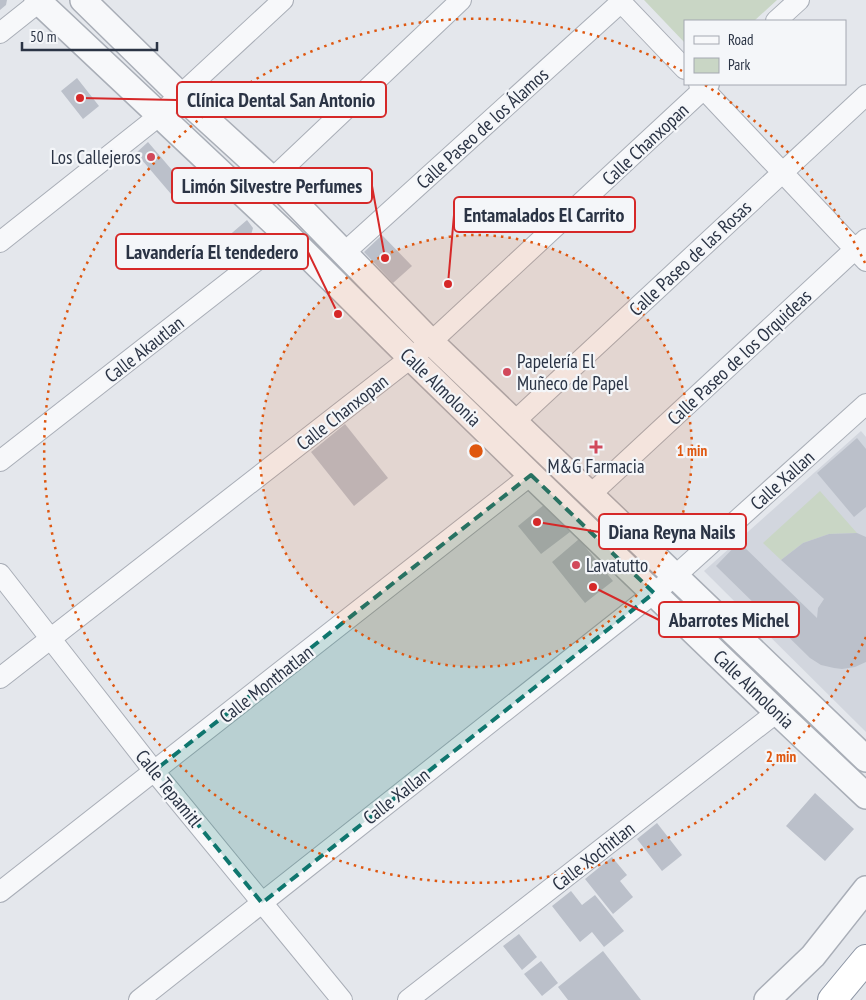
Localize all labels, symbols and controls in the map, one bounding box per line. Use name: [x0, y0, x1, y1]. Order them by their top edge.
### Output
scale bar: [22, 20, 158, 52]
legend: [684, 20, 846, 85]
text: 50 m: [30, 27, 56, 46]
text: Road: [728, 30, 754, 49]
text: Park: [728, 55, 750, 74]
street label: Calle Paseo de los Álamos: [411, 62, 553, 194]
callout: Clínica Dental San Antonio: [177, 82, 386, 117]
text: Clínica Dental San Antonio: [187, 87, 375, 113]
street label: Calle Chanxopan: [597, 98, 693, 190]
place label: Los Callejeros: [51, 145, 141, 169]
marker: Los Callejeros: [145, 151, 157, 163]
callout: Limón Silvestre Perfumes: [172, 168, 372, 203]
text: Limón Silvestre Perfumes: [182, 173, 362, 199]
street label: Calle Paseo de las Rosas: [624, 195, 756, 321]
callout: Entamalados El Carrito: [454, 197, 635, 232]
text: Entamalados El Carrito: [464, 202, 624, 228]
callout: Lavandería El tendedero: [116, 234, 308, 269]
text: Lavandería El tendedero: [126, 239, 298, 265]
street label: Calle Paseo de los Orquideas: [662, 284, 816, 430]
street label: Calle Akautlan: [100, 311, 188, 387]
street label: Calle Almolonia: [396, 343, 486, 431]
place label: Papelería El Muñeco de Papel: [517, 349, 629, 395]
marker: Papelería El Muñeco de Papel: [501, 366, 513, 378]
street label: Calle Chanxopan: [291, 369, 393, 455]
marker: M&G Farmacia: [590, 441, 602, 453]
text: 1 min: [677, 441, 707, 460]
centre of rings: [467, 442, 485, 460]
street label: Calle Xallan: [745, 445, 819, 515]
place label: M&G Farmacia: [547, 454, 645, 478]
callout: Diana Reyna Nails: [599, 514, 746, 549]
text: Diana Reyna Nails: [608, 519, 736, 545]
place label: Lavatutto: [586, 553, 648, 577]
marker: Lavatutto: [570, 559, 582, 571]
callout: Abarrotes Michel: [659, 602, 799, 637]
text: Abarrotes Michel: [668, 607, 789, 633]
street label: Calle Monthatlan: [214, 640, 318, 728]
street label: Calle Almolonia: [709, 645, 799, 733]
street label: Calle Tepamitl: [131, 744, 208, 832]
text: 2 min: [766, 747, 796, 766]
street label: Calle Xallan: [358, 763, 434, 829]
street label: Calle Xochitlan: [547, 816, 639, 896]

